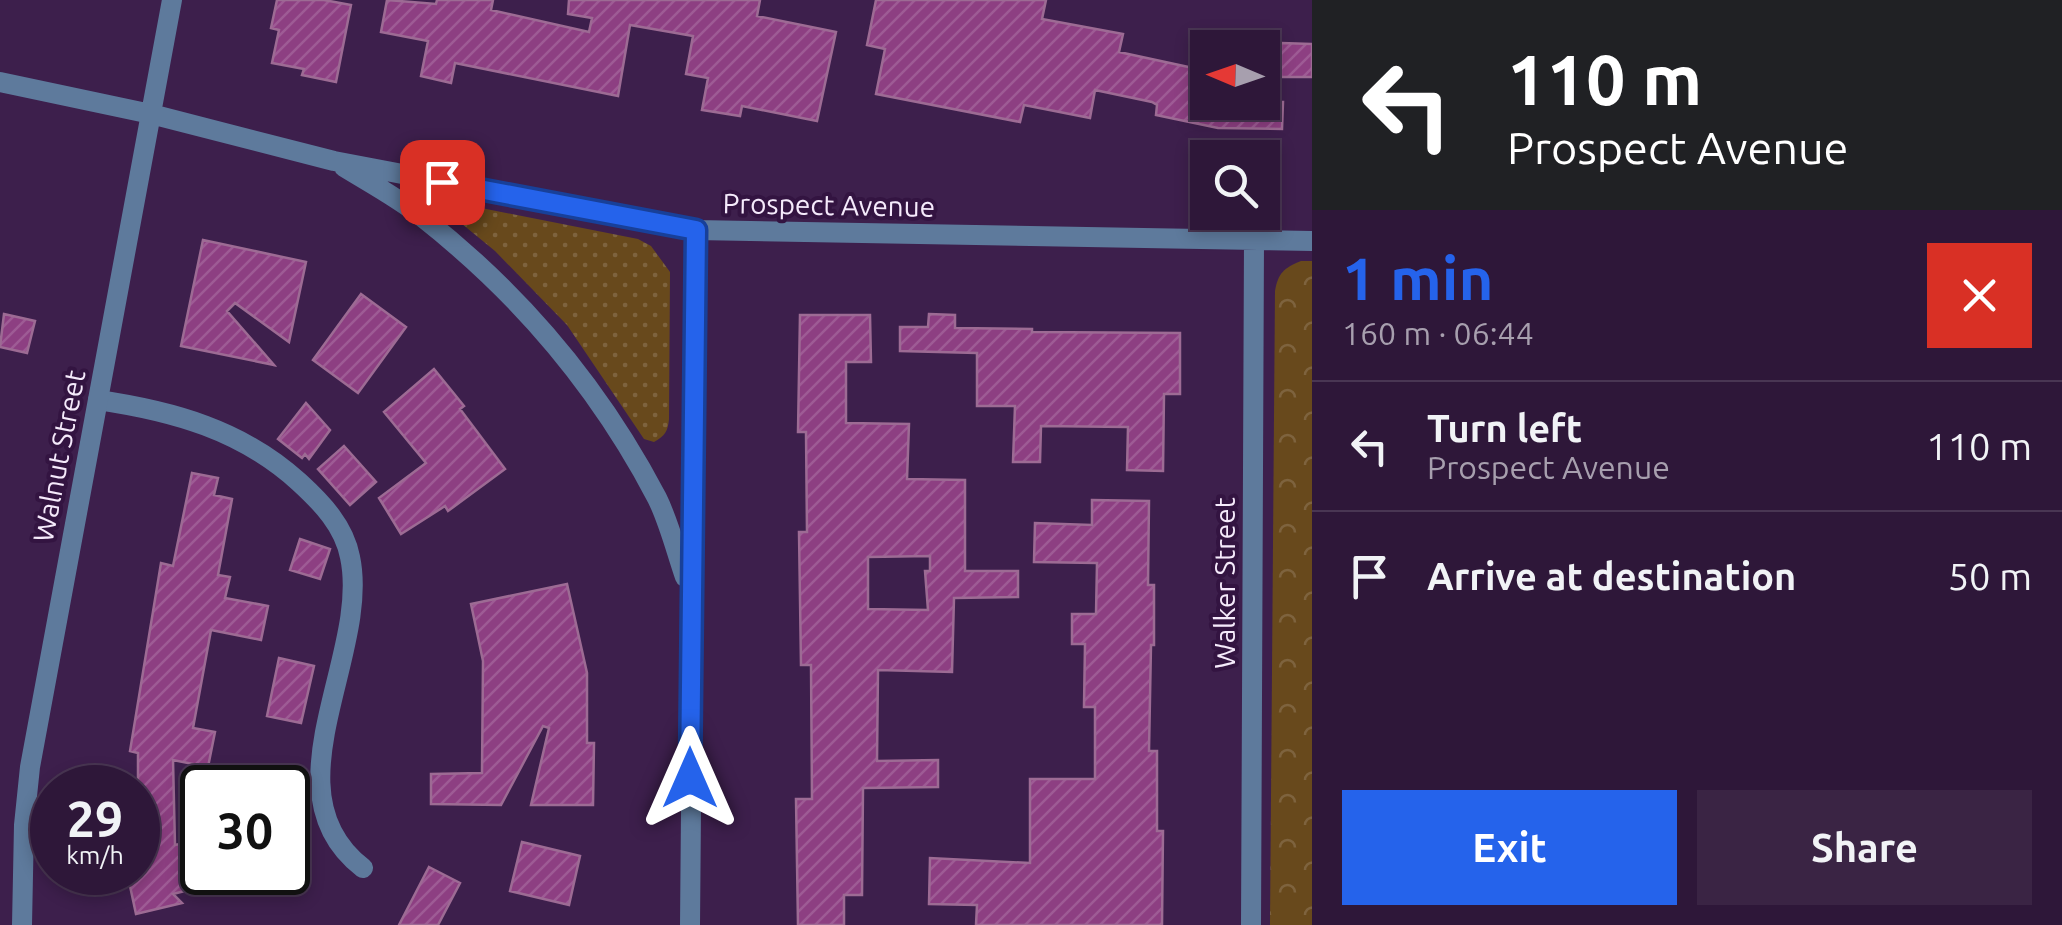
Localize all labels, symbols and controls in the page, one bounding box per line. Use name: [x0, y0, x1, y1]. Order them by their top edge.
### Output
north arrow: [1190, 30, 1280, 120]
map controls: [1190, 30, 1280, 230]
icon: left: [1342, 40, 1472, 170]
text: 110 m: [1507, 40, 1702, 118]
text: Prospect Avenue: [1507, 122, 1848, 173]
pin: [400, 140, 485, 225]
button: search: [1190, 140, 1280, 230]
icon: arrive: [415, 155, 470, 210]
street label: Prospect Avenue: [723, 187, 935, 222]
button: close: [1927, 243, 2032, 348]
text: 1 min: [1342, 244, 1494, 311]
text: 160 m · 06:44: [1342, 315, 1534, 351]
street label: Walnut Street: [27, 367, 90, 545]
text: Turn left: [1427, 407, 1582, 449]
icon: left: [1342, 419, 1397, 474]
text: 110 m: [1926, 425, 2032, 467]
text: Prospect Avenue: [1427, 449, 1670, 485]
street label: Walker Street: [1209, 497, 1240, 669]
icon: arrive: [1342, 549, 1397, 604]
text: Arrive at destination: [1427, 555, 1796, 597]
text: 50 m: [1948, 555, 2032, 597]
position arrow: [638, 726, 742, 830]
speed limit sign: 30: [180, 765, 310, 895]
text: 29: [67, 790, 123, 846]
button: Exit: [1342, 790, 1677, 905]
button: Share: [1697, 790, 2032, 905]
text: km/h: [66, 841, 124, 869]

